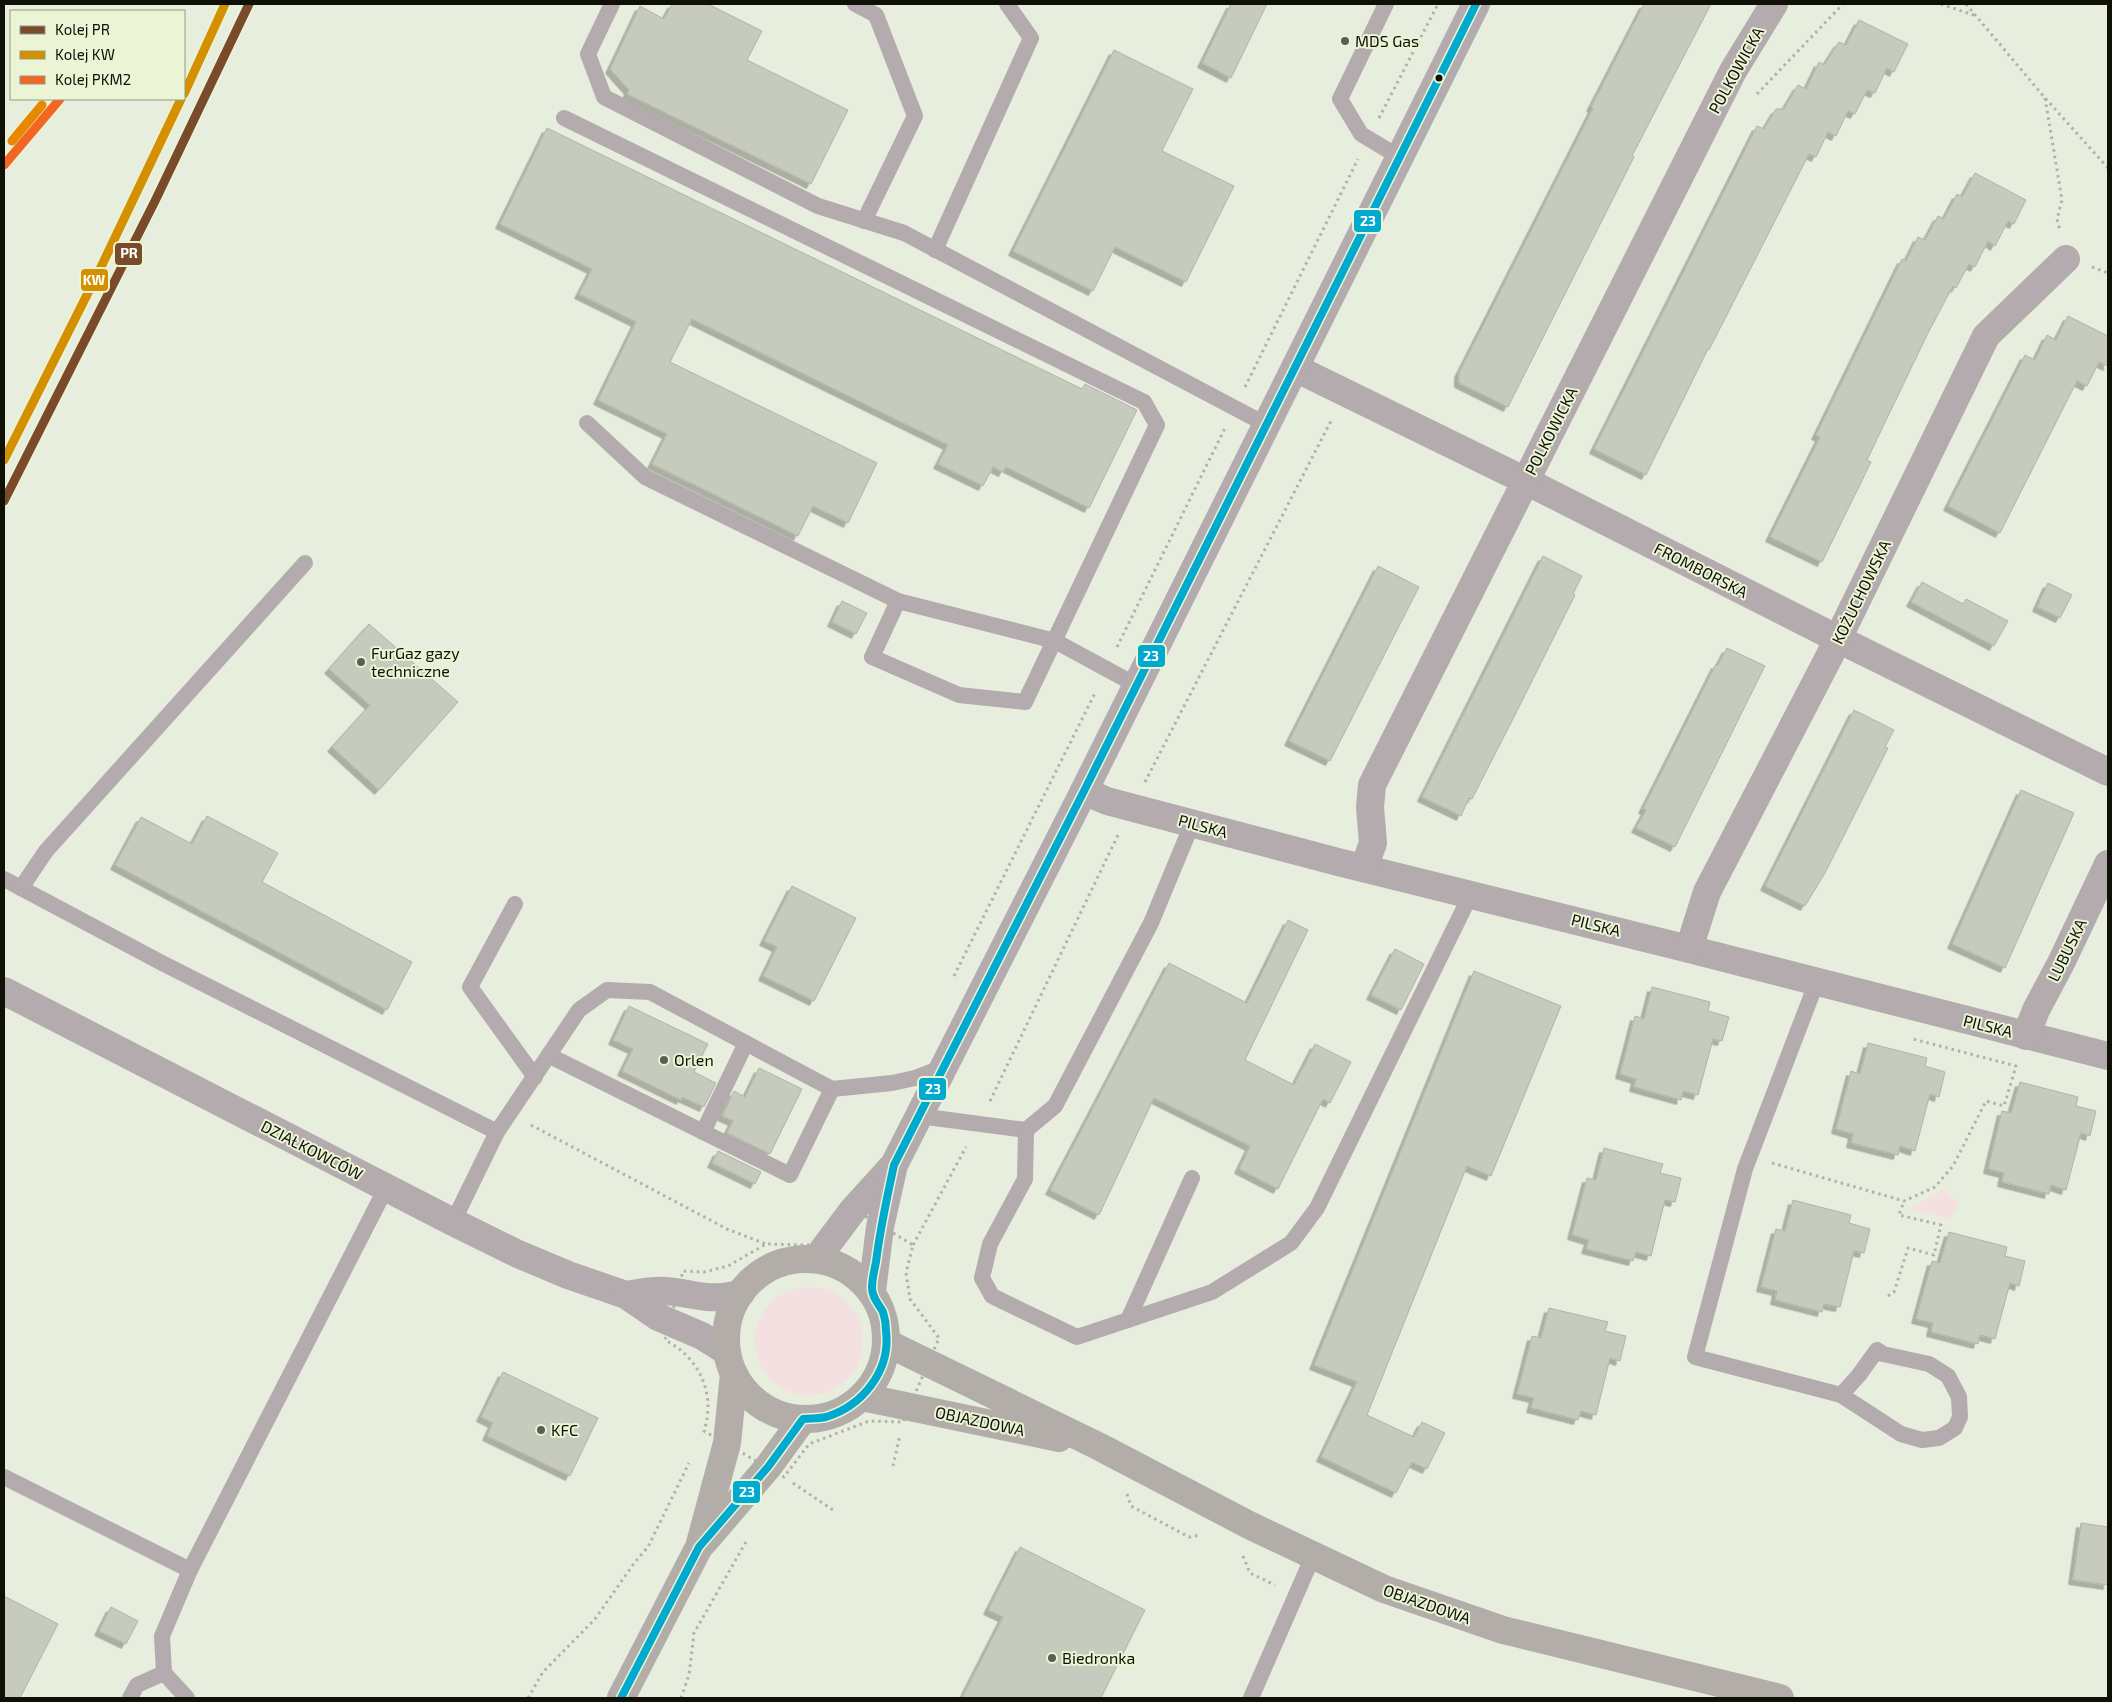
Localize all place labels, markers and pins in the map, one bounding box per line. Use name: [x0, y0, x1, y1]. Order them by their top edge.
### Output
place label: MDS Gas: [1355, 31, 1419, 50]
marker: MDS Gas: [1339, 35, 1351, 47]
unlabelled marker: [1434, 73, 1444, 83]
place label: FurGaz gazy techniczne: [371, 643, 460, 680]
marker: FurGaz gazy techniczne: [355, 656, 367, 668]
place label: Orlen: [674, 1050, 714, 1069]
marker: Orlen: [658, 1054, 670, 1066]
place label: KFC: [551, 1420, 578, 1439]
marker: KFC: [535, 1424, 547, 1436]
place label: Biedronka: [1062, 1648, 1135, 1667]
marker: Biedronka: [1046, 1652, 1058, 1664]

